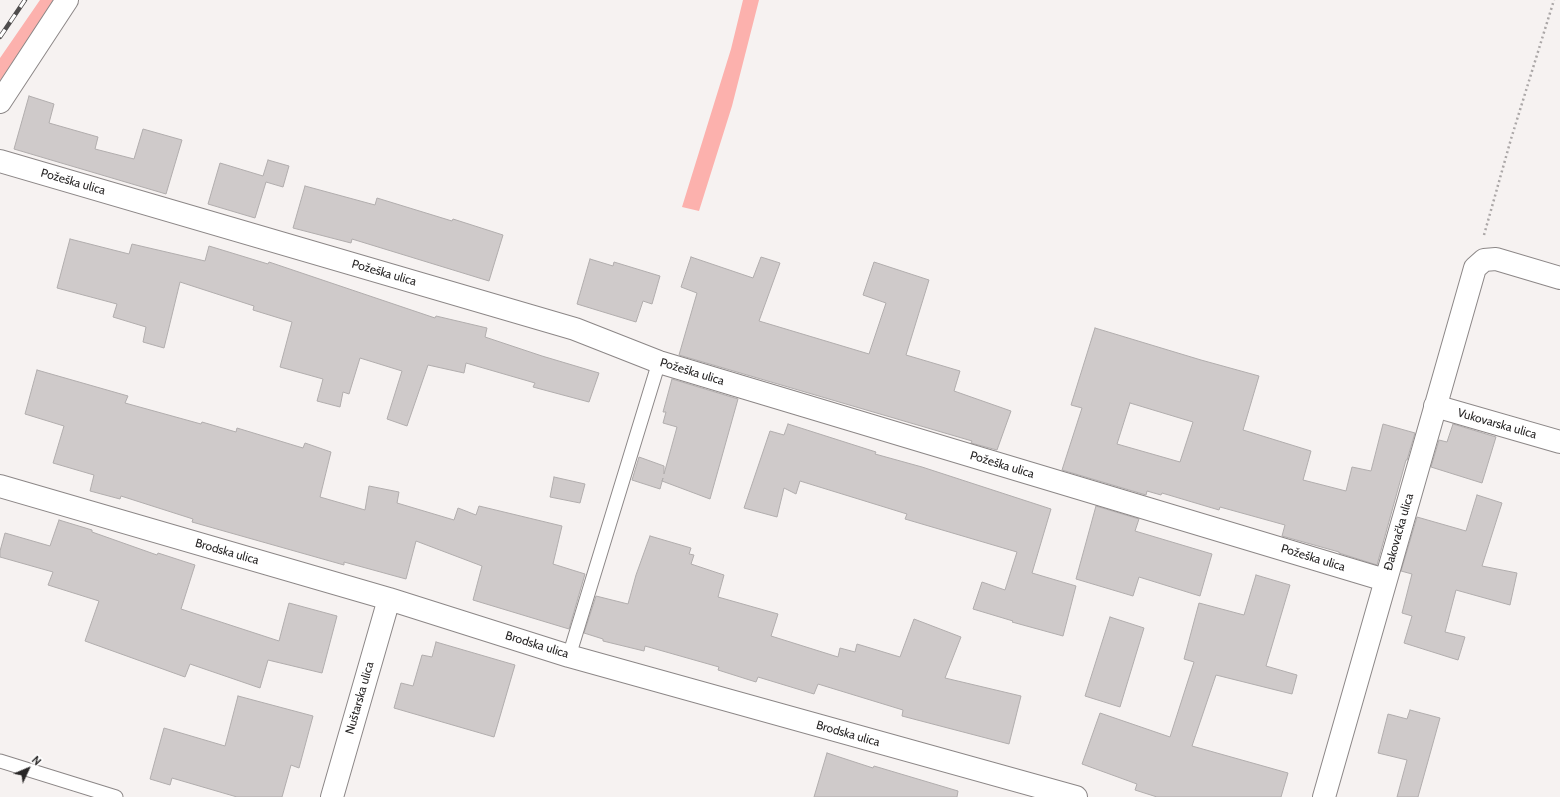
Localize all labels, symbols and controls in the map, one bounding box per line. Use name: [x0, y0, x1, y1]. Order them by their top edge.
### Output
street label: Požeška ulica: [39, 166, 107, 198]
street label: Požeška ulica: [350, 257, 418, 289]
street label: Požeška ulica: [658, 355, 726, 389]
street label: Vukovarska ulica: [1456, 406, 1538, 442]
street label: Požeška ulica: [968, 448, 1036, 482]
street label: Đakovačka ulica: [1381, 492, 1417, 572]
street label: Brodska ulica: [193, 536, 261, 568]
street label: Požeška ulica: [1279, 541, 1347, 575]
street label: Brodska ulica: [504, 629, 570, 661]
street label: Nuštarska ulica: [343, 660, 377, 736]
street label: Brodska ulica: [814, 718, 882, 750]
north arrow: [8, 749, 48, 789]
text: N: [29, 753, 44, 768]

